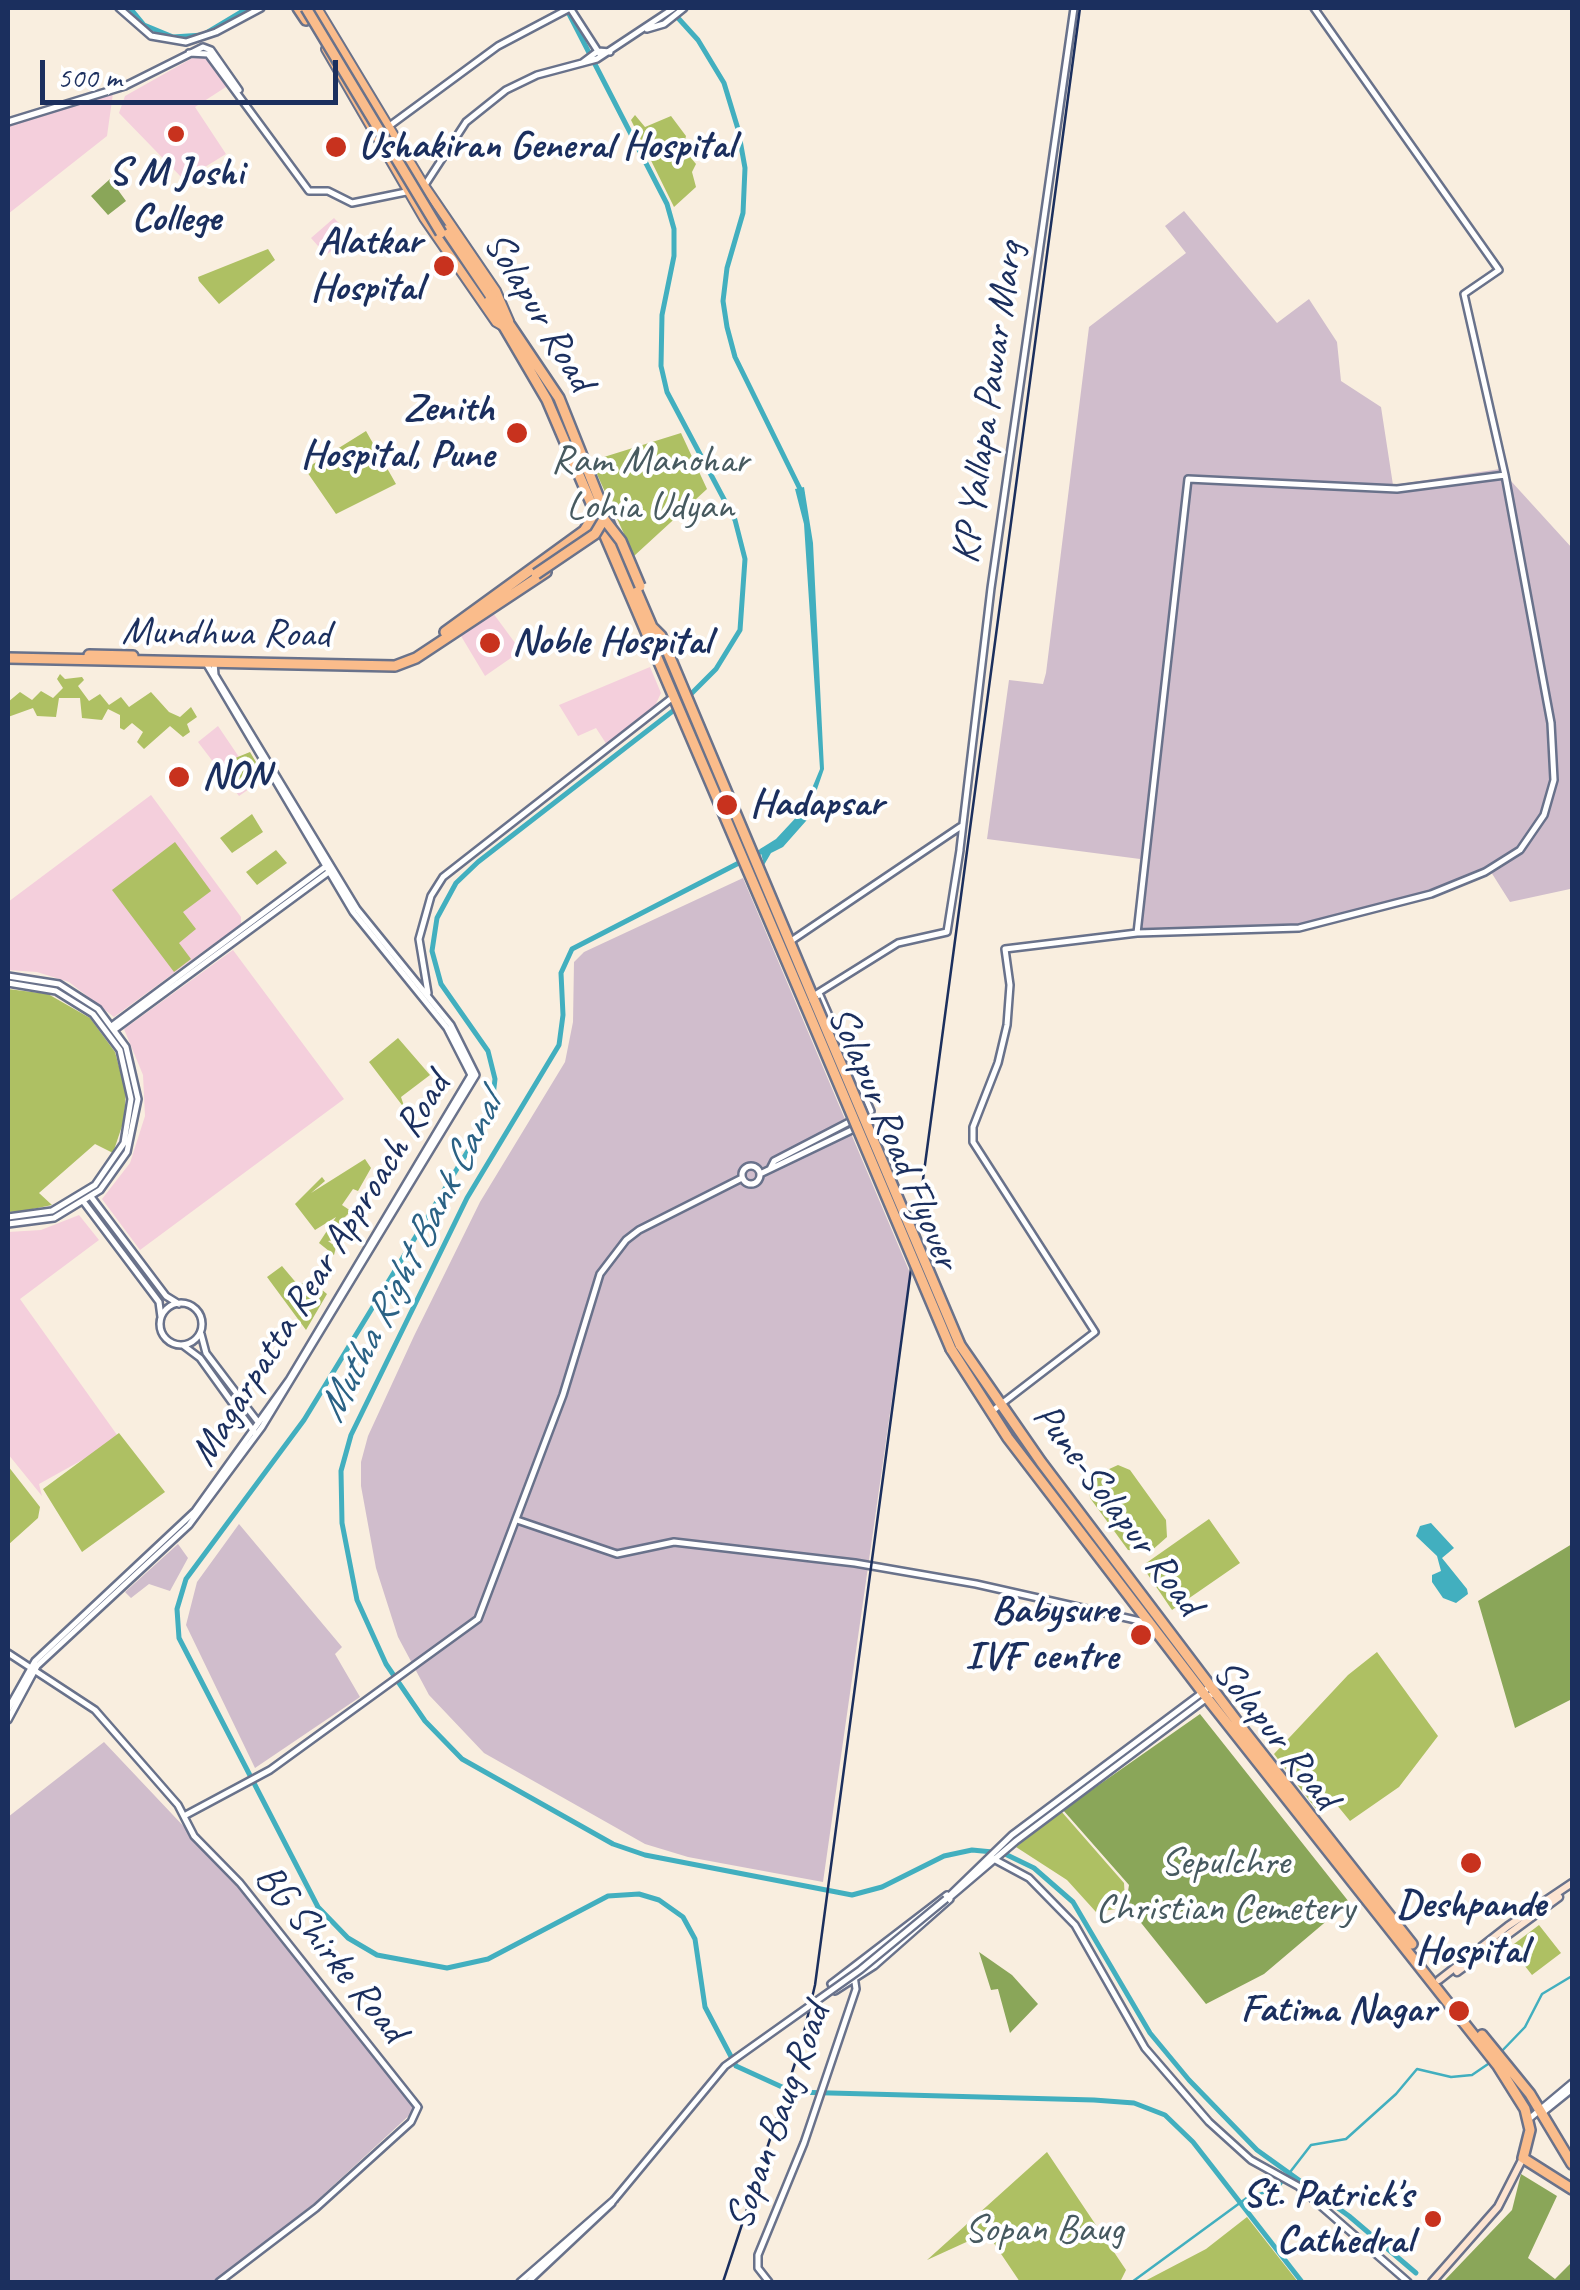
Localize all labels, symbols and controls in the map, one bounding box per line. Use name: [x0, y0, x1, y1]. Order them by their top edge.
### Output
scale bar: [45, 40, 342, 102]
text: 500 m: [57, 58, 122, 96]
marker: S M Joshi College: [165, 123, 187, 145]
place label: Ushakiran General Hospital: [358, 123, 734, 171]
marker: Ushakiran General Hospital: [323, 134, 349, 160]
place label: S M Joshi College: [108, 150, 244, 244]
place label: Alatkar Hospital: [310, 219, 422, 313]
street label: Solapur Road: [472, 224, 604, 400]
street label: KP Yallapa Pawar Marg: [943, 239, 1035, 567]
marker: Alatkar Hospital: [431, 253, 457, 279]
place label: Zenith Hospital, Pune: [301, 386, 494, 480]
marker: Zenith Hospital, Pune: [504, 420, 530, 446]
park label: Ram Manohar Lohia Udyan: [551, 438, 749, 532]
street label: Mundhwa Road: [121, 608, 331, 660]
place label: Noble Hospital: [512, 619, 711, 667]
marker: Noble Hospital: [477, 630, 503, 656]
place label: NON: [202, 753, 270, 801]
marker: NON: [166, 764, 192, 790]
place label: Hadapsar: [750, 781, 884, 829]
marker: Hadapsar: [714, 792, 740, 818]
street label: Solapur Road Flyover: [816, 999, 970, 1277]
street label: Magarpatta Rear Approach Road: [180, 1065, 462, 1475]
water label: Mutha Right Bank Canal: [307, 1087, 515, 1431]
street label: Pune-Solapur Road: [1022, 1394, 1212, 1626]
place label: Babysure IVF centre: [965, 1588, 1118, 1682]
marker: Babysure IVF centre: [1128, 1622, 1154, 1648]
street label: Solapur Road: [1202, 1651, 1348, 1819]
park label: Sepulchre Christian Cemetery: [1095, 1840, 1355, 1934]
marker: Deshpande Hospital: [1458, 1850, 1484, 1876]
street label: BG Shirke Road: [244, 1855, 416, 2053]
place label: Deshpande Hospital: [1396, 1882, 1546, 1976]
place label: Fatima Nagar: [1241, 1987, 1436, 2035]
street label: Sopan Baug Road: [716, 1998, 842, 2236]
marker: Fatima Nagar: [1446, 1998, 1472, 2024]
place label: St. Patrick's Cathedral: [1242, 2172, 1413, 2266]
park label: Sopan Baug: [964, 2207, 1124, 2255]
marker: St. Patrick's Cathedral: [1422, 2208, 1444, 2230]

